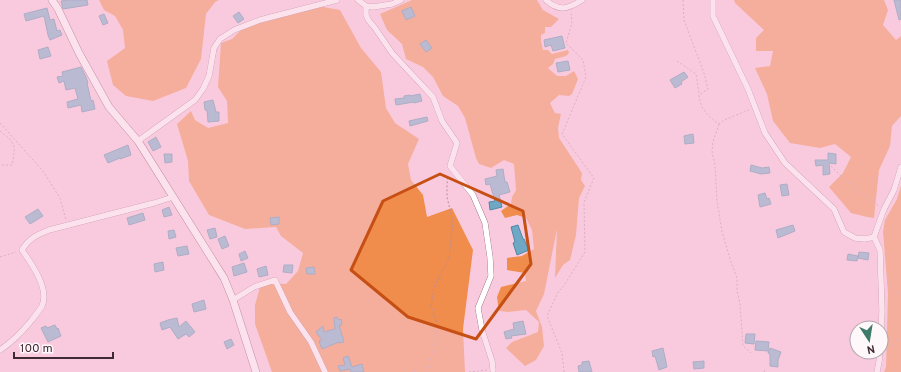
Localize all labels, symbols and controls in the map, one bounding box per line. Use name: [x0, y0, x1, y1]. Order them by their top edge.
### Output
north arrow: [849, 320, 889, 360]
scale bar: [14, 334, 113, 360]
text: 100 m: [20, 341, 53, 357]
text: N: [866, 341, 876, 356]

